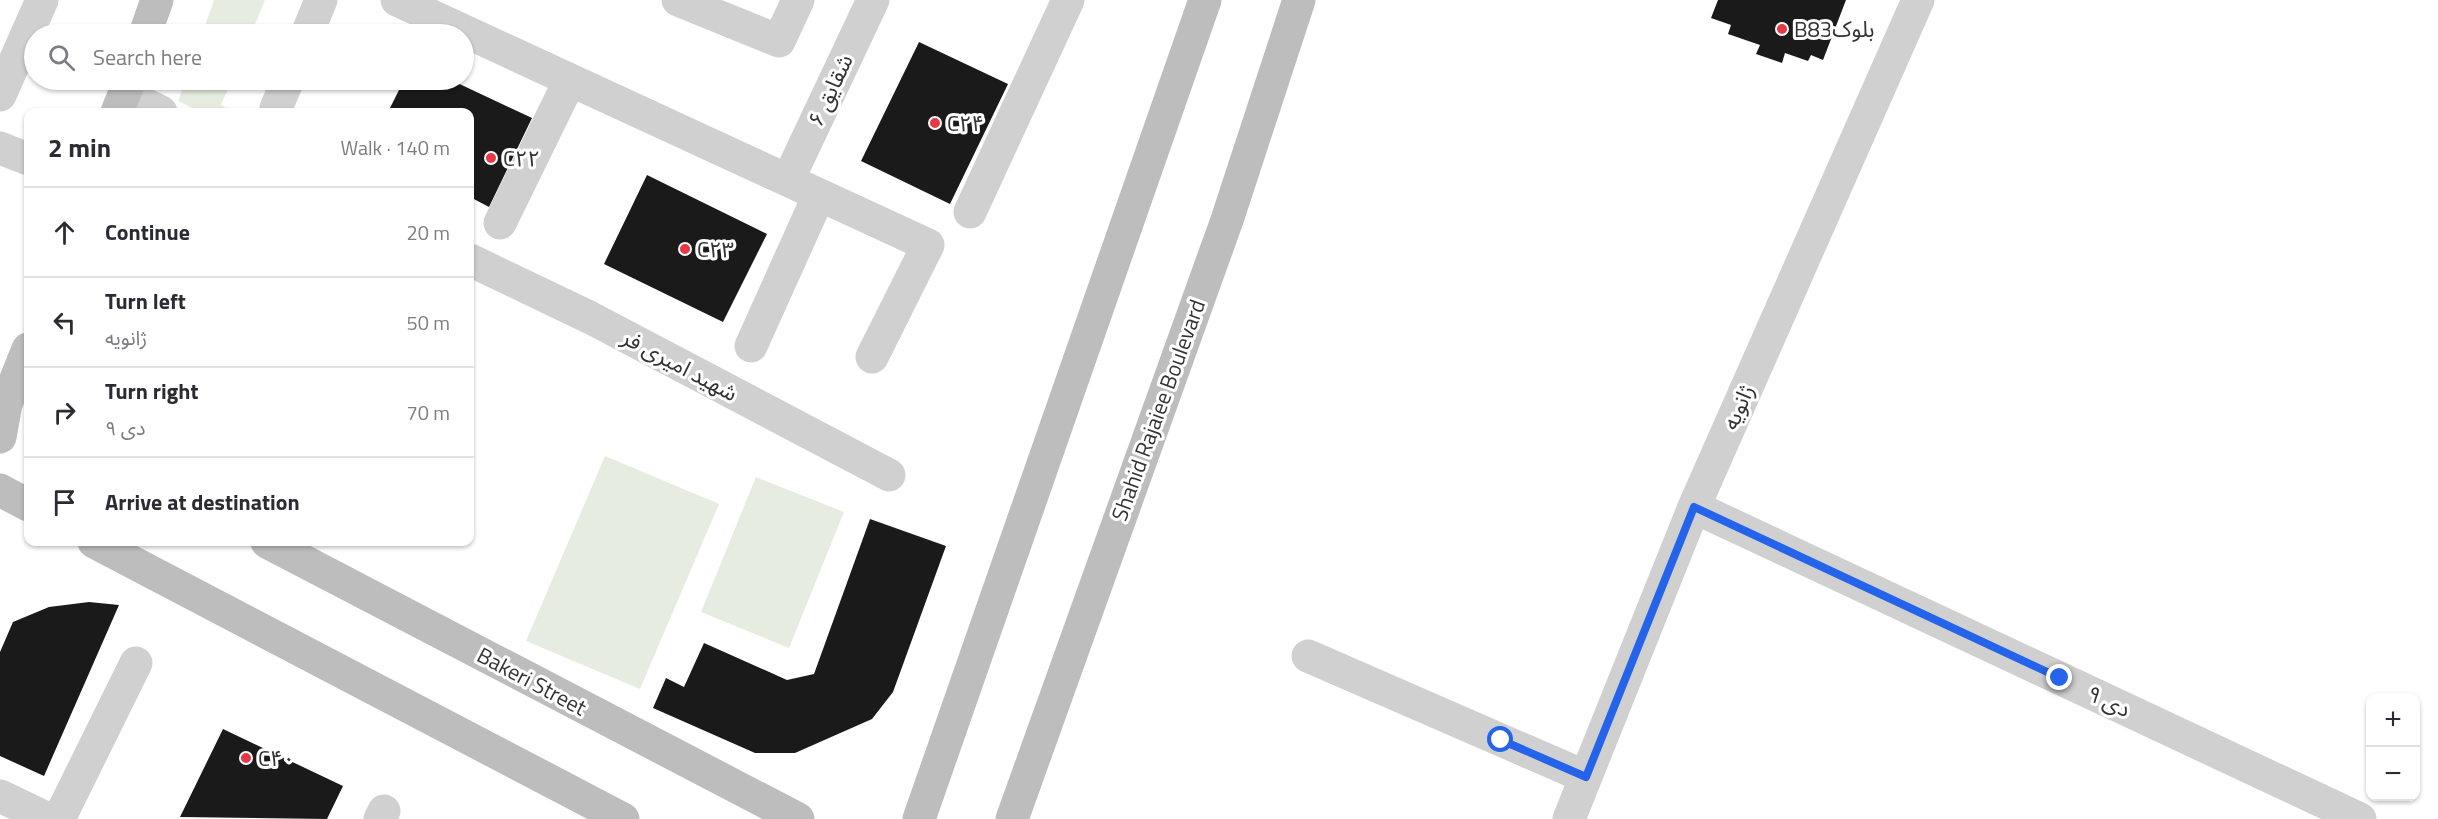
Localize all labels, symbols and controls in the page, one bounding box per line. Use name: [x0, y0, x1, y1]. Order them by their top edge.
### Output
place label: B83بلوک: [1794, 12, 1874, 46]
marker: B83بلوک: [1775, 22, 1789, 36]
search box: [24, 24, 474, 90]
text: Search here: [93, 40, 202, 74]
icon: search: [45, 41, 78, 74]
street label: شقایق ۶: [798, 48, 862, 132]
place label: C۲۴: [947, 106, 984, 140]
marker: C۲۴: [928, 116, 942, 130]
text: 2 min: [48, 128, 111, 167]
text: Walk · 140 m: [341, 132, 450, 163]
place label: C۲۲: [503, 141, 540, 175]
marker: C۲۲: [484, 151, 498, 165]
text: Continue: [105, 215, 190, 249]
icon: ahead: [48, 216, 81, 249]
text: 20 m: [406, 217, 450, 248]
place label: C۲۳: [697, 232, 734, 266]
marker: C۲۳: [678, 242, 692, 256]
text: Turn left: [105, 284, 186, 318]
street label: Shahid Rajaiee Boulevard: [1102, 295, 1214, 525]
icon: left: [48, 306, 81, 339]
text: 50 m: [406, 307, 450, 338]
street label: شهید امیری فر: [615, 320, 744, 410]
text: ژانویه: [105, 322, 147, 353]
text: Turn right: [105, 374, 199, 408]
street label: ژانویه: [1713, 379, 1763, 435]
icon: right: [48, 396, 81, 429]
text: 70 m: [406, 397, 450, 428]
text: ۹ دی: [105, 412, 146, 443]
text: Arrive at destination: [105, 485, 300, 519]
icon: arrive: [48, 486, 81, 519]
street label: Bakeri Street: [471, 638, 593, 724]
route end: [2046, 664, 2072, 690]
street label: ۹ دی: [2082, 676, 2136, 726]
map controls: [2366, 693, 2420, 801]
button: +: [2366, 693, 2420, 747]
route start: [1487, 726, 1513, 752]
place label: C۴۰: [258, 741, 295, 775]
button: −: [2366, 747, 2420, 801]
marker: C۴۰: [239, 751, 253, 765]

